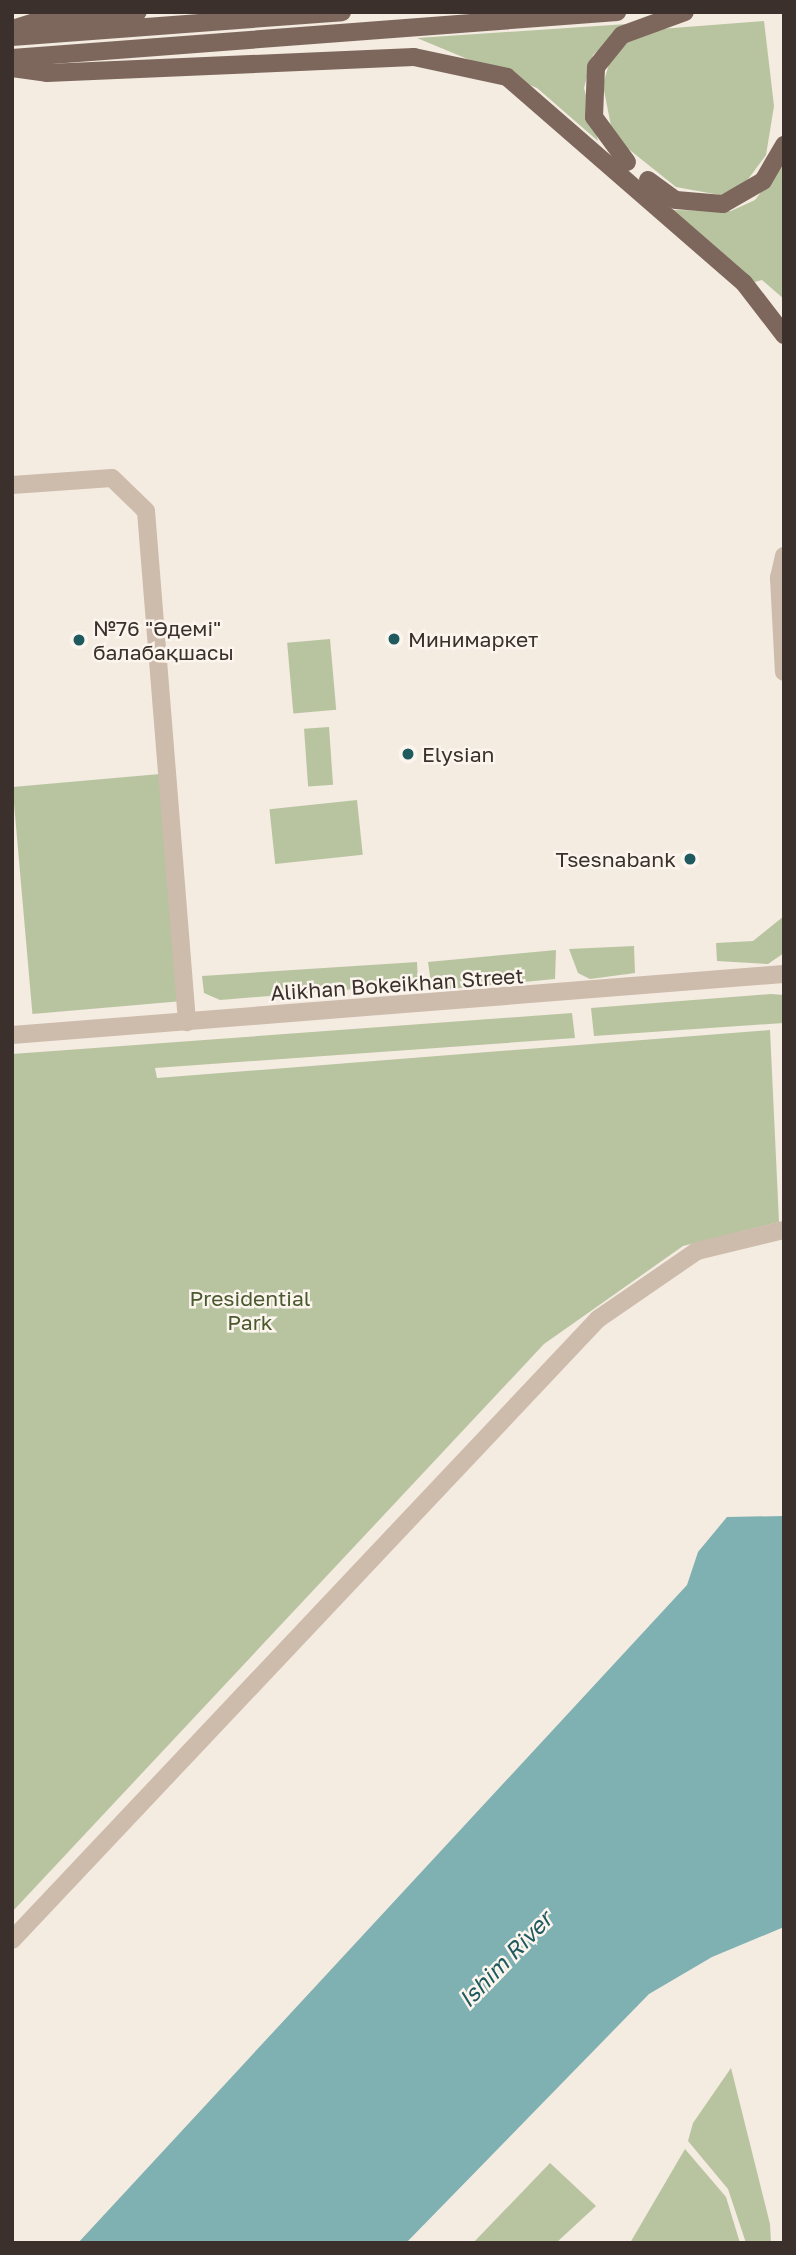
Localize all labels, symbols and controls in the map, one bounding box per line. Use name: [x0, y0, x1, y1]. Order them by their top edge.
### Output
place label: №76 "Әдемі" балабақшасы: [93, 615, 234, 665]
place label: Минимаркет: [408, 626, 538, 652]
marker: Минимаркет: [386, 631, 402, 647]
marker: №76 "Әдемі" балабақшасы: [71, 632, 87, 648]
place label: Elysian: [422, 741, 494, 767]
marker: Elysian: [400, 746, 416, 762]
place label: Tsesnabank: [555, 846, 676, 872]
marker: Tsesnabank: [682, 851, 698, 867]
street label: Alikhan Bokeikhan Street: [270, 963, 524, 1005]
park label: Presidential Park: [189, 1285, 311, 1335]
water label: Ishim River: [453, 1905, 557, 2013]

